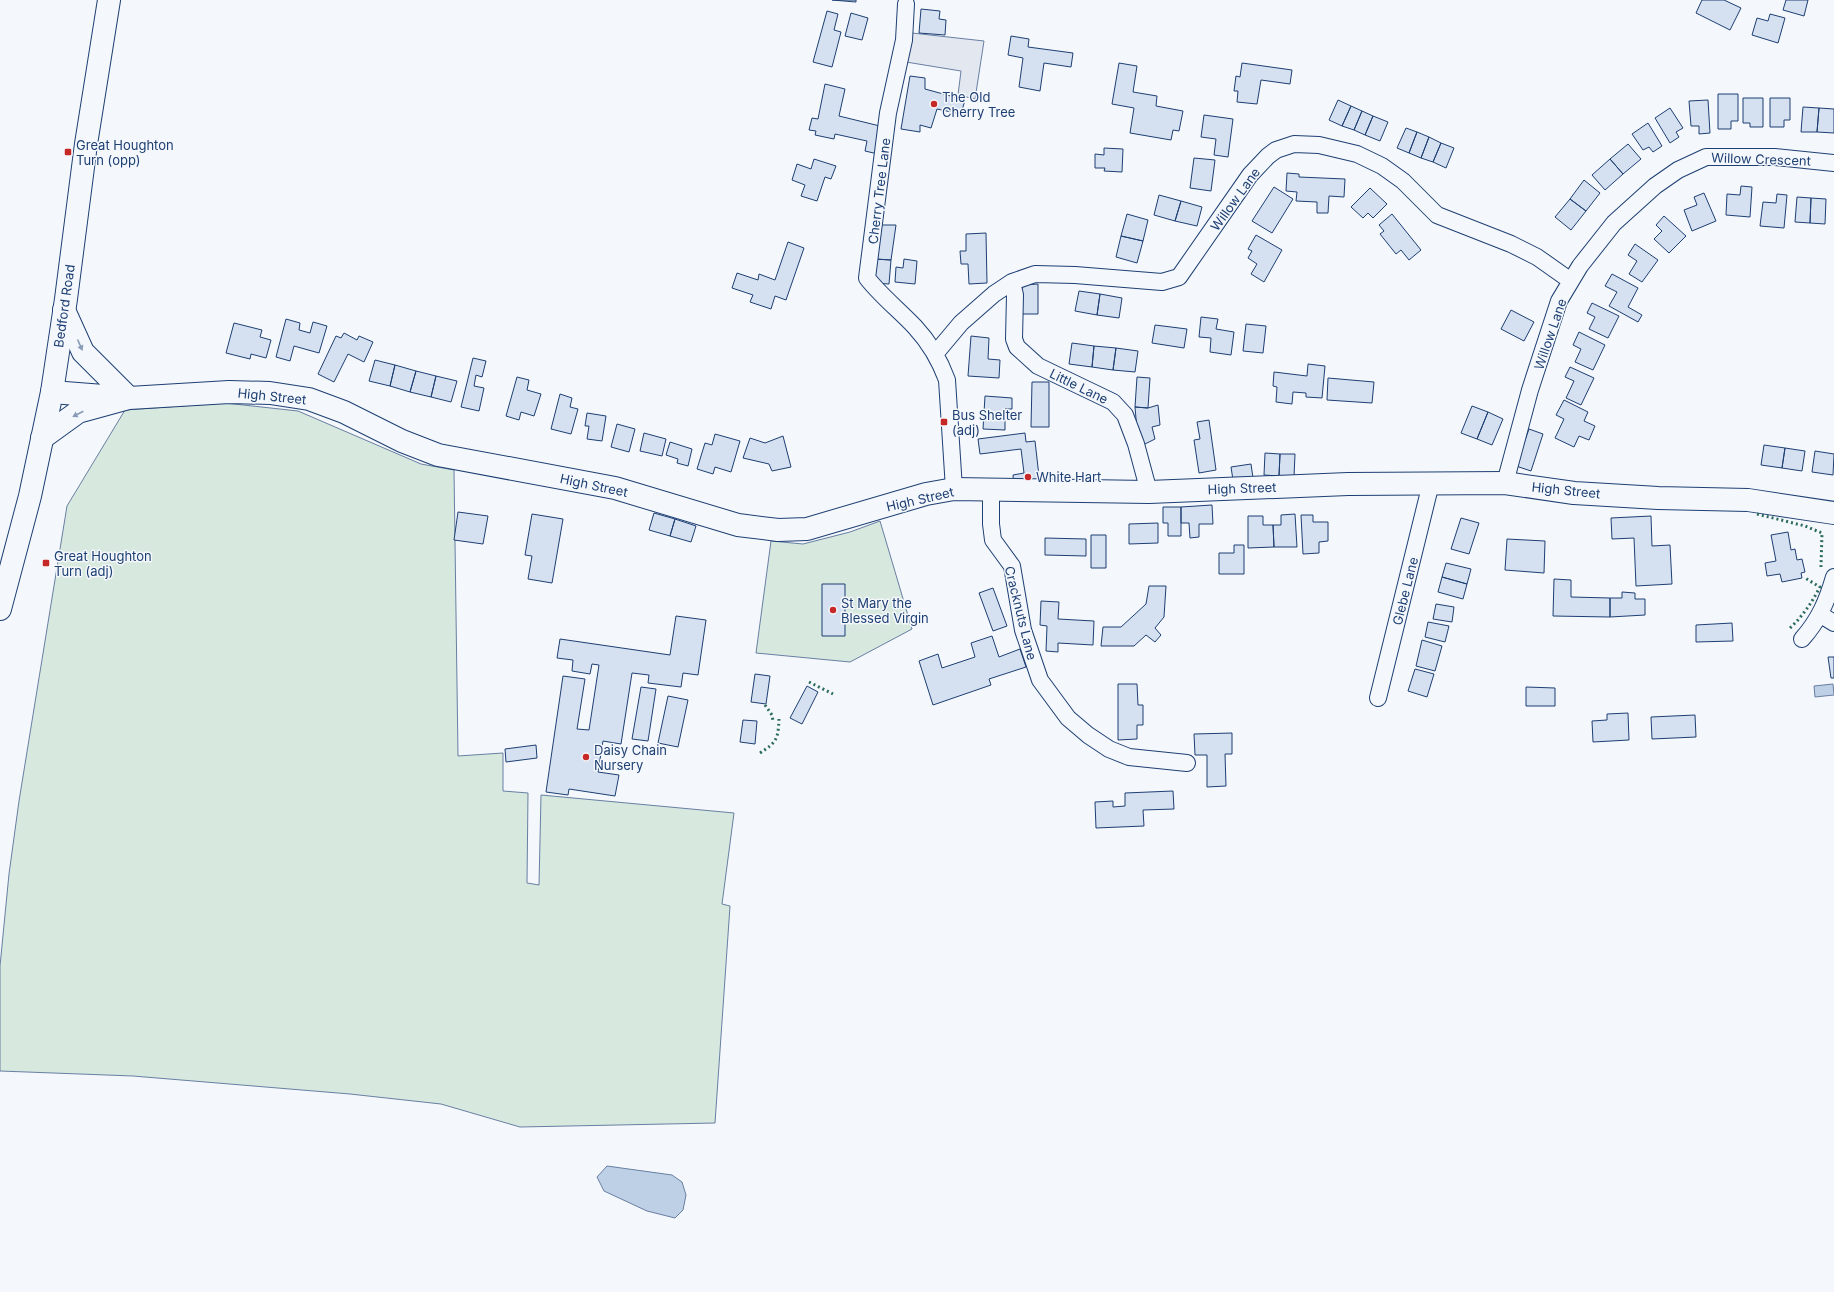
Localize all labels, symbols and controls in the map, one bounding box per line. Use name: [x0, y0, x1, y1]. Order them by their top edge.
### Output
place label: The Old Cherry Tree: [942, 89, 1015, 120]
marker: The Old Cherry Tree: [929, 99, 939, 109]
place label: Great Houghton Turn (opp): [76, 137, 174, 168]
street label: Cherry Tree Lane: [865, 137, 893, 245]
marker: Great Houghton Turn (opp): [63, 147, 73, 157]
street label: Willow Crescent: [1711, 149, 1811, 169]
street label: Willow Lane: [1207, 164, 1263, 234]
street label: Bedford Road: [50, 263, 78, 349]
street label: Willow Lane: [1530, 296, 1570, 372]
one-way arrow: [77, 340, 83, 351]
street label: Little Lane: [1047, 365, 1111, 407]
street label: High Street: [237, 384, 307, 408]
place label: Bus Shelter (adj): [952, 407, 1022, 438]
one-way arrow: [72, 411, 84, 417]
marker: Bus Shelter (adj): [939, 417, 949, 427]
place label: White Hart: [1036, 469, 1101, 485]
street label: High Street: [559, 470, 629, 500]
marker: White Hart: [1023, 472, 1033, 482]
street label: High Street: [1531, 478, 1601, 502]
street label: High Street: [1207, 479, 1277, 497]
street label: High Street: [885, 483, 955, 515]
place label: Great Houghton Turn (adj): [54, 548, 152, 579]
street label: Glebe Lane: [1389, 555, 1421, 627]
marker: Great Houghton Turn (adj): [41, 558, 51, 568]
street label: Cracknuts Lane: [1002, 564, 1040, 662]
place label: St Mary the Blessed Virgin: [841, 595, 929, 626]
marker: St Mary the Blessed Virgin: [828, 605, 838, 615]
place label: Daisy Chain Nursery: [594, 742, 667, 773]
marker: Daisy Chain Nursery: [581, 752, 591, 762]

